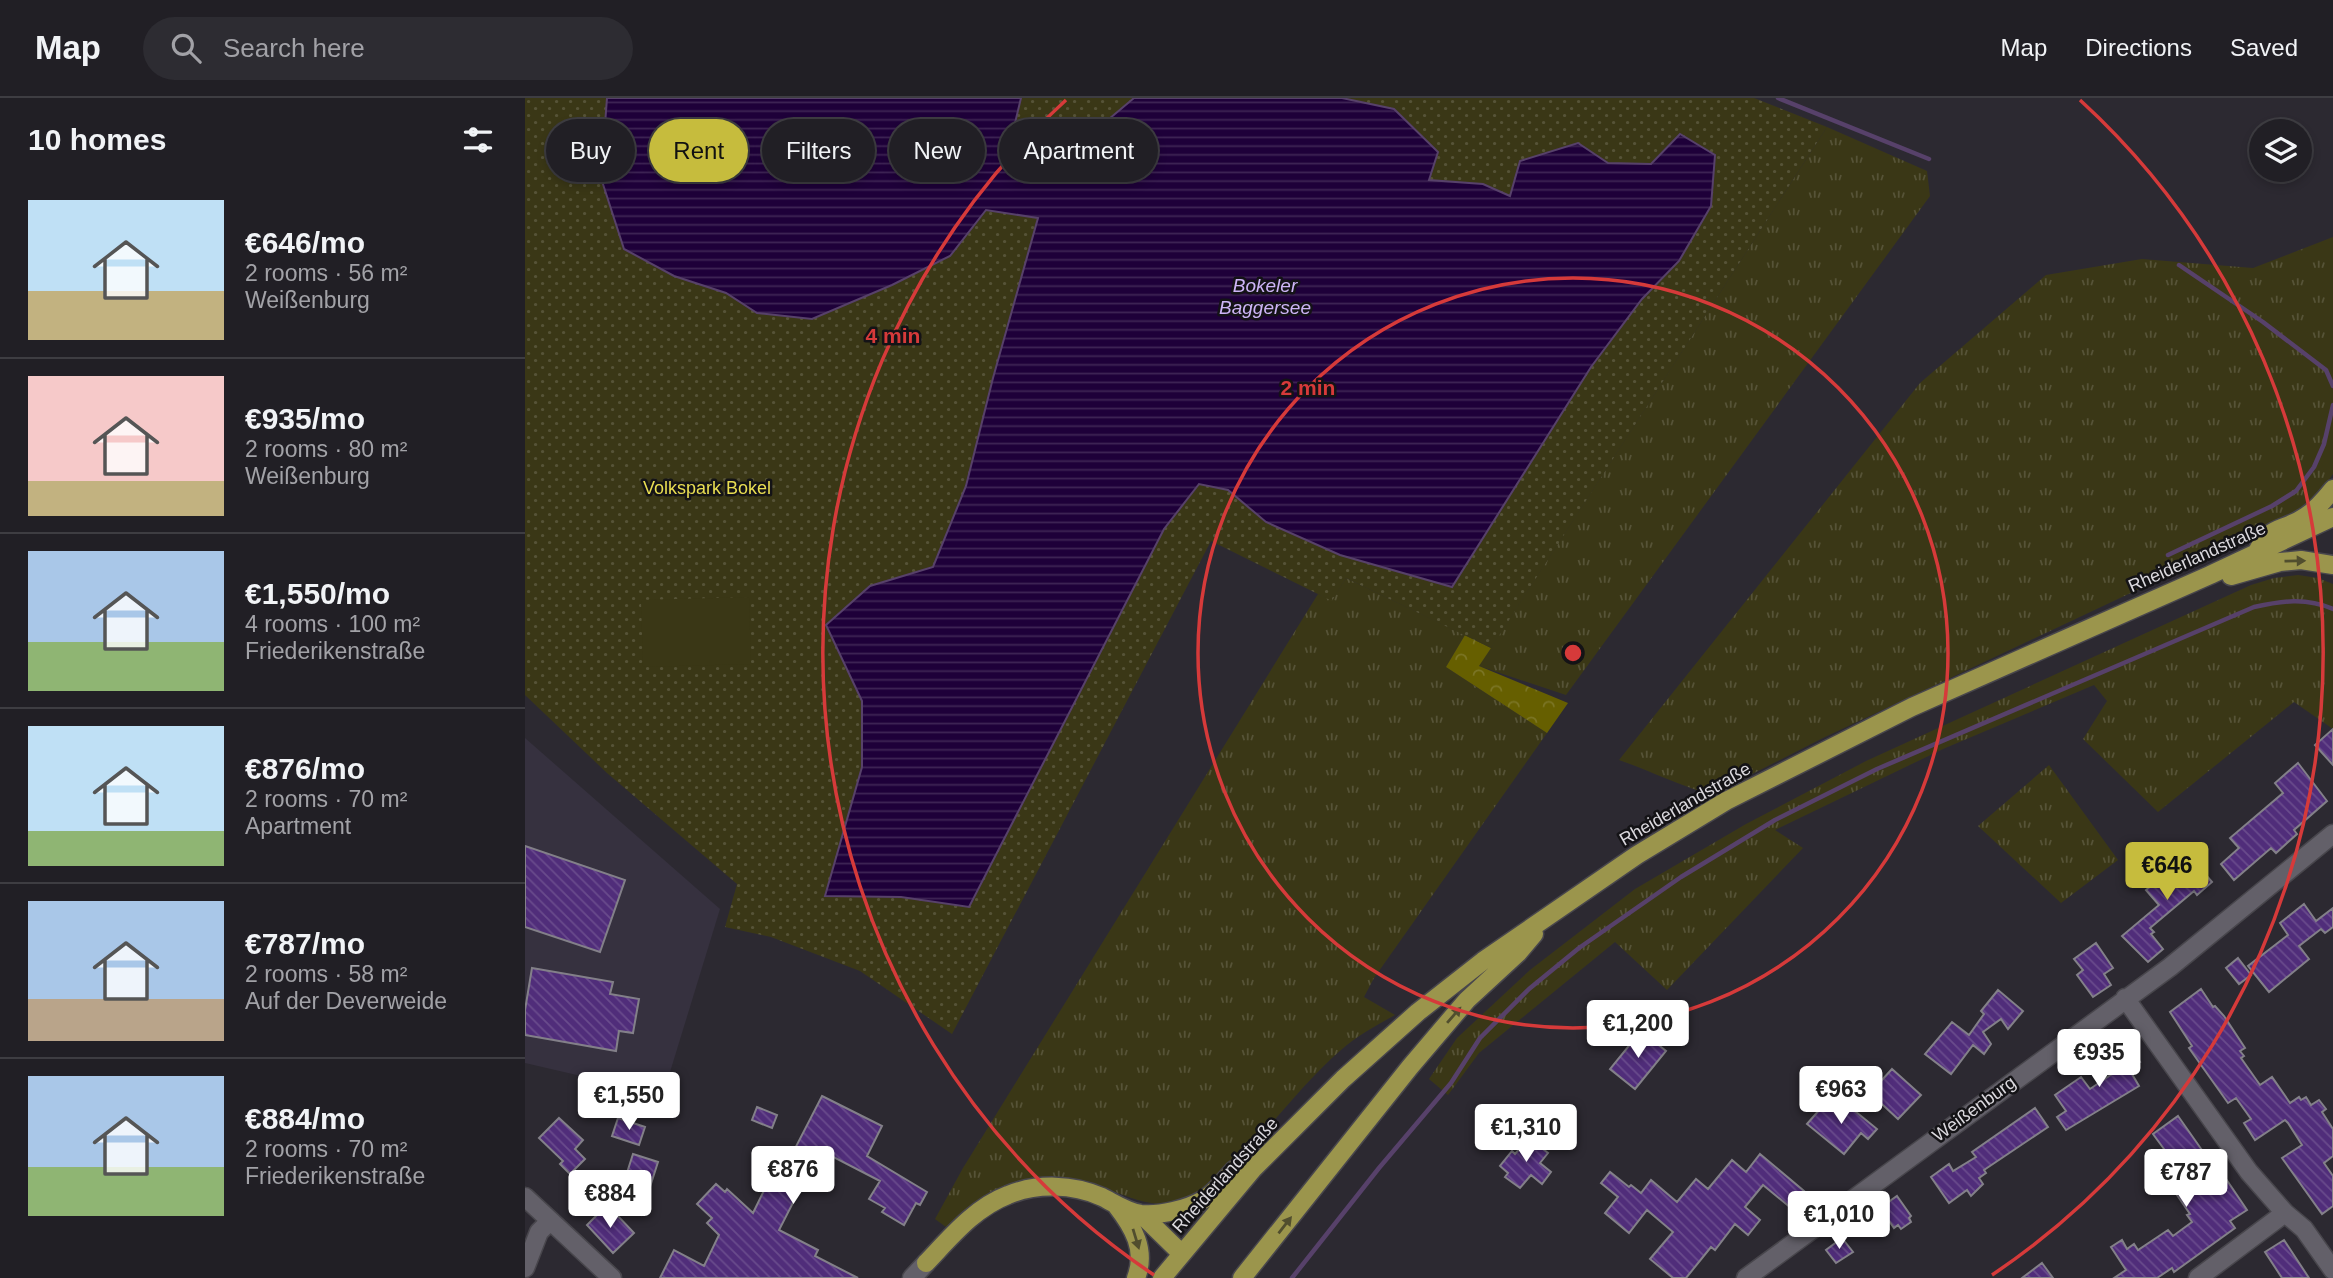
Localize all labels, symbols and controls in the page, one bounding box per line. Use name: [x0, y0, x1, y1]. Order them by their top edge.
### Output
search box: [143, 17, 633, 80]
text: Map: [35, 29, 101, 66]
icon: search: [167, 29, 205, 67]
text: Search here: [223, 33, 365, 63]
text: Map: [2001, 34, 2047, 61]
text: Directions: [2085, 34, 2192, 61]
text: Saved: [2230, 34, 2298, 61]
chip: Buy: [546, 119, 635, 182]
chip: Rent: [649, 119, 748, 182]
chip: Filters: [762, 119, 875, 182]
chip: New: [889, 119, 985, 182]
chip: Apartment: [999, 119, 1158, 182]
map controls: [2249, 119, 2312, 182]
button: layers: [2249, 119, 2312, 182]
icon: filters: [459, 121, 497, 159]
text: 10 homes: [28, 123, 166, 156]
text: €646/mo: [245, 226, 365, 259]
icon: home: [84, 228, 168, 312]
text: 2 rooms · 56 m²: [245, 260, 407, 286]
water label: Bokeler Baggersee: [1219, 275, 1311, 318]
text: Weißenburg: [245, 287, 370, 313]
text: 4 min: [866, 324, 920, 347]
text: 2 min: [1281, 376, 1335, 399]
text: €935/mo: [245, 402, 365, 435]
icon: home: [84, 404, 168, 488]
text: 2 rooms · 80 m²: [245, 436, 407, 462]
text: Weißenburg: [245, 463, 370, 489]
park label: Volkspark Bokel: [643, 478, 771, 498]
street label: Rheiderlandstraße: [2125, 518, 2269, 596]
one-way arrow: [2284, 556, 2306, 567]
text: €1,550/mo: [245, 577, 390, 610]
icon: home: [84, 579, 168, 663]
text: 4 rooms · 100 m²: [245, 611, 420, 637]
text: Friederikenstraße: [245, 638, 425, 664]
centre of rings: [1561, 641, 1585, 665]
text: €876/mo: [245, 752, 365, 785]
icon: home: [84, 754, 168, 838]
street label: Rheiderlandstraße: [1616, 758, 1754, 850]
text: 2 rooms · 70 m²: [245, 786, 407, 812]
text: Apartment: [245, 813, 351, 839]
pin: €646: [2126, 842, 2208, 902]
text: €646: [2141, 852, 2193, 878]
text: €787/mo: [245, 927, 365, 960]
icon: home: [84, 929, 168, 1013]
text: 2 rooms · 58 m²: [245, 961, 407, 987]
text: Auf der Deverweide: [245, 988, 447, 1014]
pin: €1,200: [1581, 1000, 1695, 1060]
one-way arrow: [1446, 1006, 1462, 1024]
text: €1,200: [1603, 1010, 1673, 1036]
pin: €935: [2058, 1030, 2140, 1089]
text: €935: [2073, 1039, 2125, 1065]
pin: €963: [1800, 1066, 1882, 1126]
pin: €1,550: [572, 1072, 686, 1132]
street label: Weißenburg: [1929, 1072, 2019, 1146]
text: €963: [1815, 1076, 1867, 1102]
text: €1,550: [594, 1082, 664, 1108]
text: €884/mo: [245, 1102, 365, 1135]
icon: home: [84, 1104, 168, 1188]
pin: €1,310: [1469, 1104, 1583, 1164]
street label: Rheiderlandstraße: [1168, 1113, 1282, 1237]
text: €1,310: [1491, 1114, 1561, 1140]
text: 2 rooms · 70 m²: [245, 1136, 407, 1162]
pin: €876: [752, 1146, 834, 1206]
pin: €787: [2145, 1150, 2227, 1209]
text: €876: [767, 1156, 819, 1182]
text: €787: [2160, 1159, 2212, 1185]
text: Friederikenstraße: [245, 1163, 425, 1189]
pin: €884: [569, 1170, 651, 1230]
text: €884: [584, 1180, 636, 1206]
pin: €1,010: [1782, 1192, 1896, 1251]
text: €1,010: [1804, 1201, 1874, 1227]
one-way arrow: [1277, 1216, 1292, 1234]
one-way arrow: [1131, 1229, 1141, 1250]

